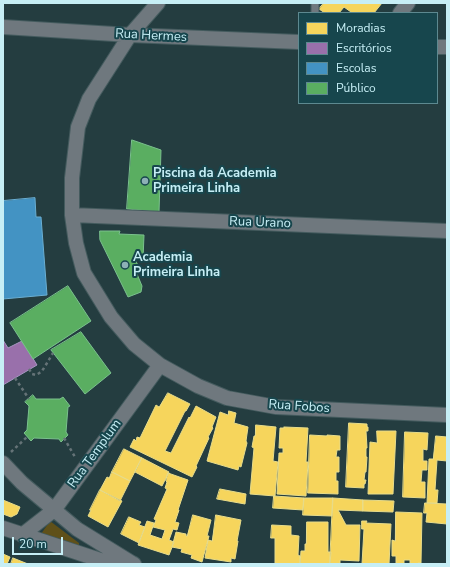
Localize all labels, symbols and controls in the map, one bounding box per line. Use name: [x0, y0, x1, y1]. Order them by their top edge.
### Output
legend: [298, 12, 438, 104]
text: Moradias: [336, 20, 385, 36]
street label: Rua Hermes: [115, 26, 187, 46]
text: Escritórios: [336, 40, 392, 56]
text: Escolas: [336, 60, 376, 76]
text: Público: [336, 80, 376, 96]
place label: Piscina da Academia Primeira Linha: [153, 166, 277, 197]
marker: Piscina da Academia Primeira Linha: [140, 176, 150, 186]
street label: Rua Urano: [229, 214, 291, 232]
place label: Academia Primeira Linha: [133, 250, 220, 281]
marker: Academia Primeira Linha: [120, 260, 130, 270]
street label: Rua Fobos: [268, 397, 330, 417]
street label: Rua Templum: [65, 417, 125, 491]
scale bar: [14, 529, 65, 555]
text: 20 m: [19, 536, 47, 552]

